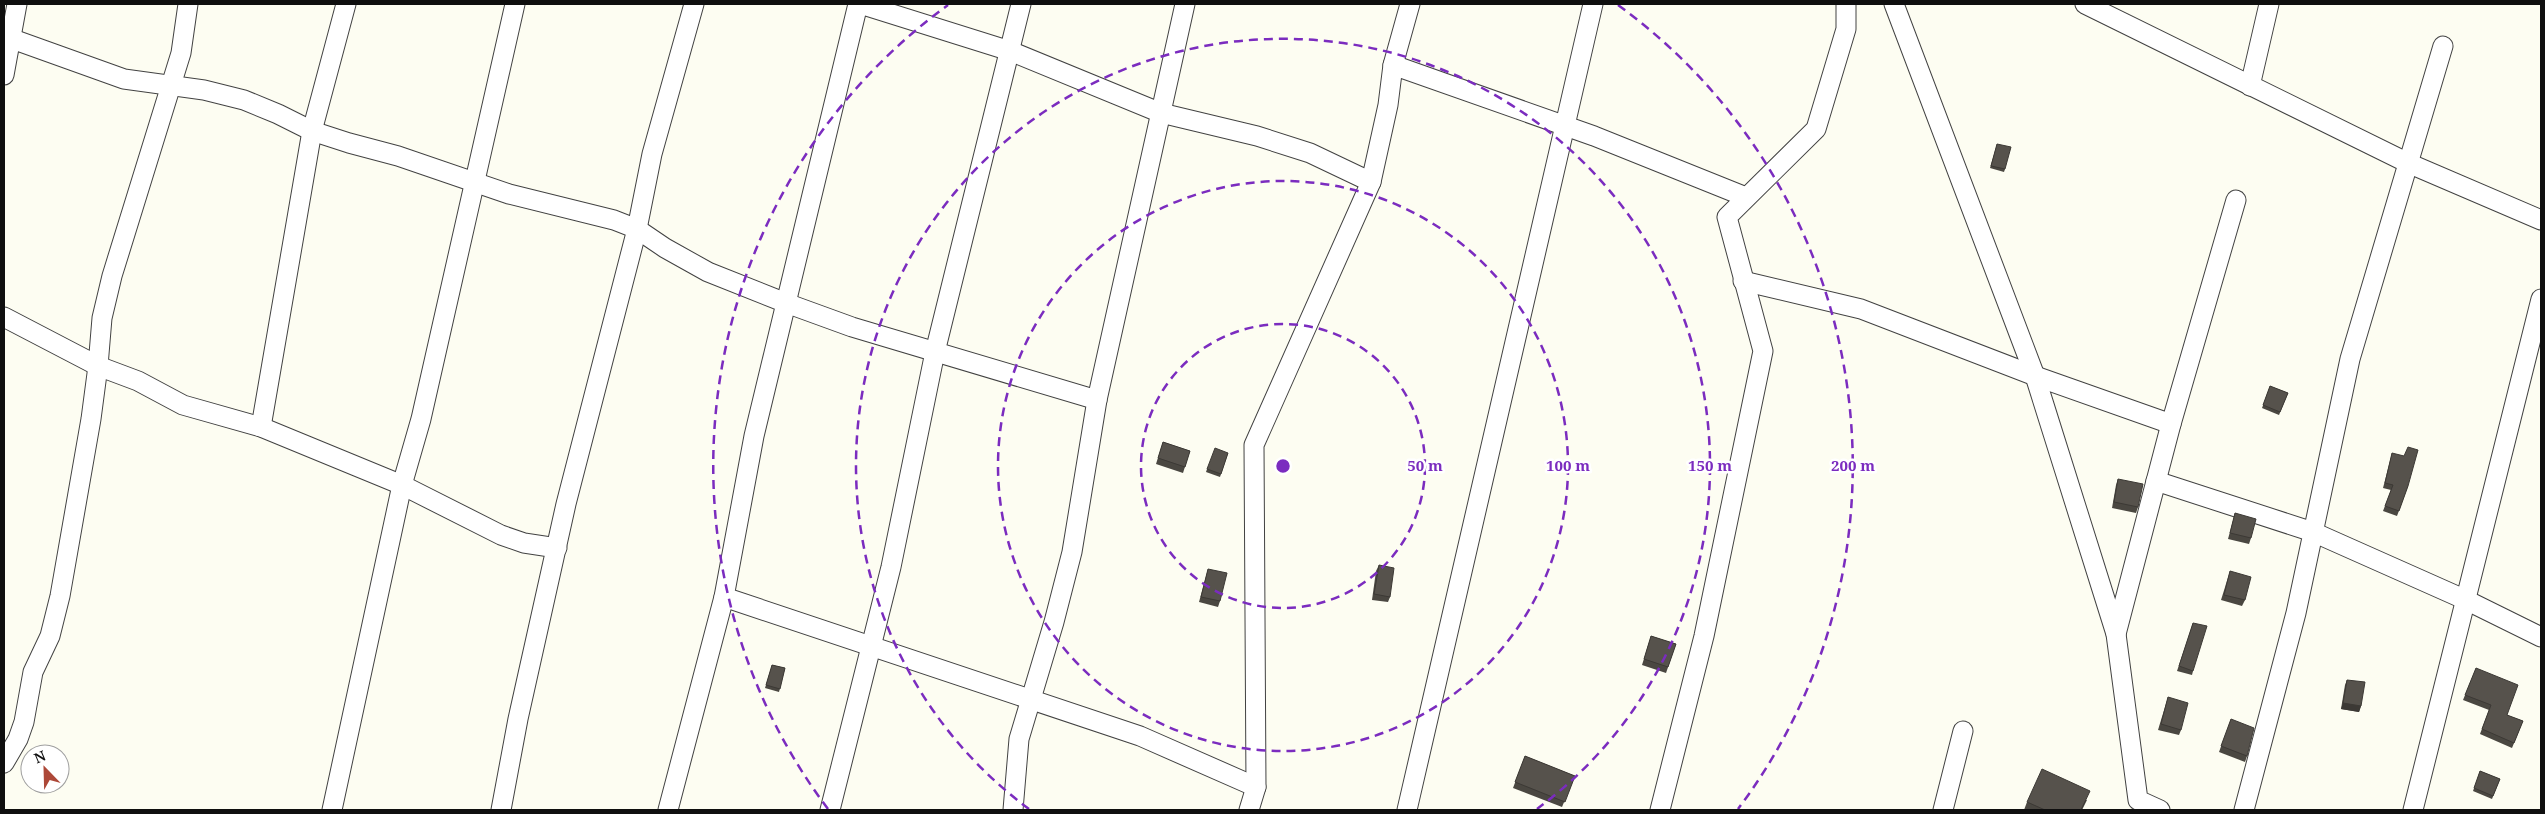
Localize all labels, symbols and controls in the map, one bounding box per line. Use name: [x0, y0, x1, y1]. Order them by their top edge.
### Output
text: 50 m: [1407, 455, 1443, 475]
text: 100 m: [1546, 455, 1590, 475]
text: 150 m: [1688, 455, 1732, 475]
text: 200 m: [1831, 455, 1875, 475]
centre of rings: [1274, 457, 1292, 475]
north arrow: [20, 744, 70, 794]
text: N: [31, 746, 49, 767]

